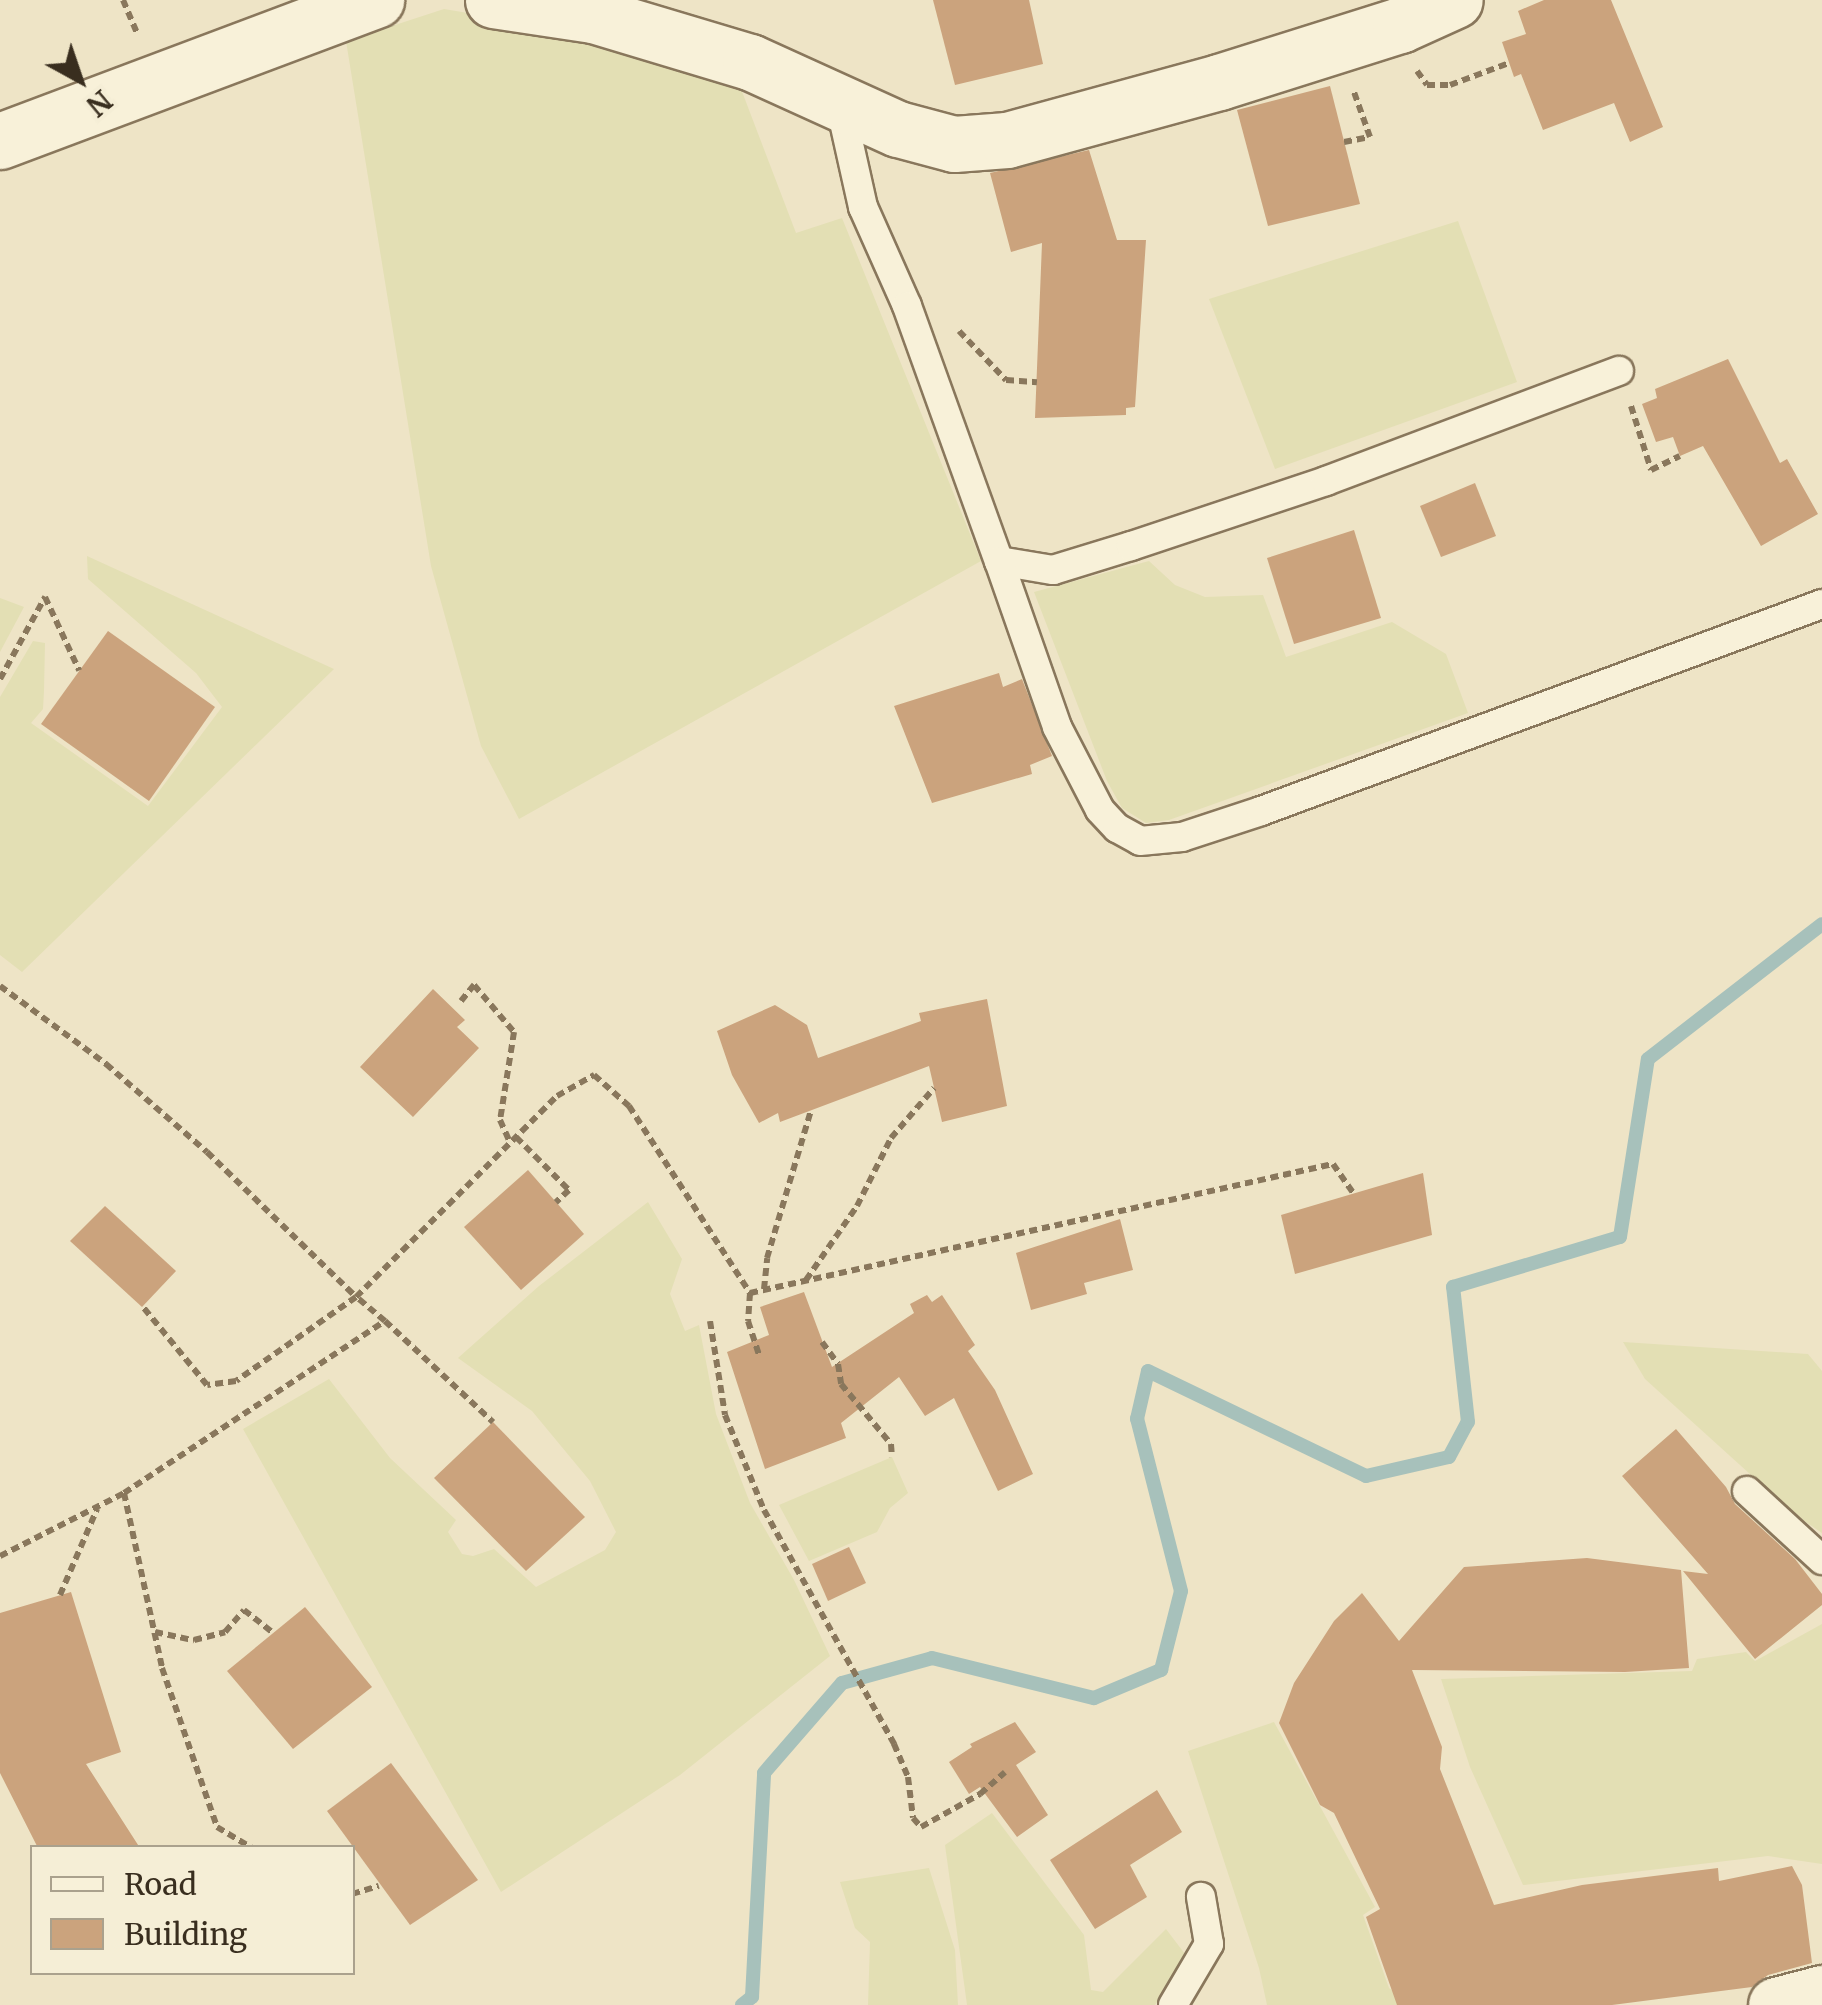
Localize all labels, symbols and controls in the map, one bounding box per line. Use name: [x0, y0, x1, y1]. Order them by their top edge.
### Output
north arrow: [30, 30, 130, 130]
text: N: [79, 82, 119, 124]
legend: [30, 1845, 355, 1975]
text: Road: [124, 1865, 197, 1903]
text: Building: [124, 1915, 247, 1953]

